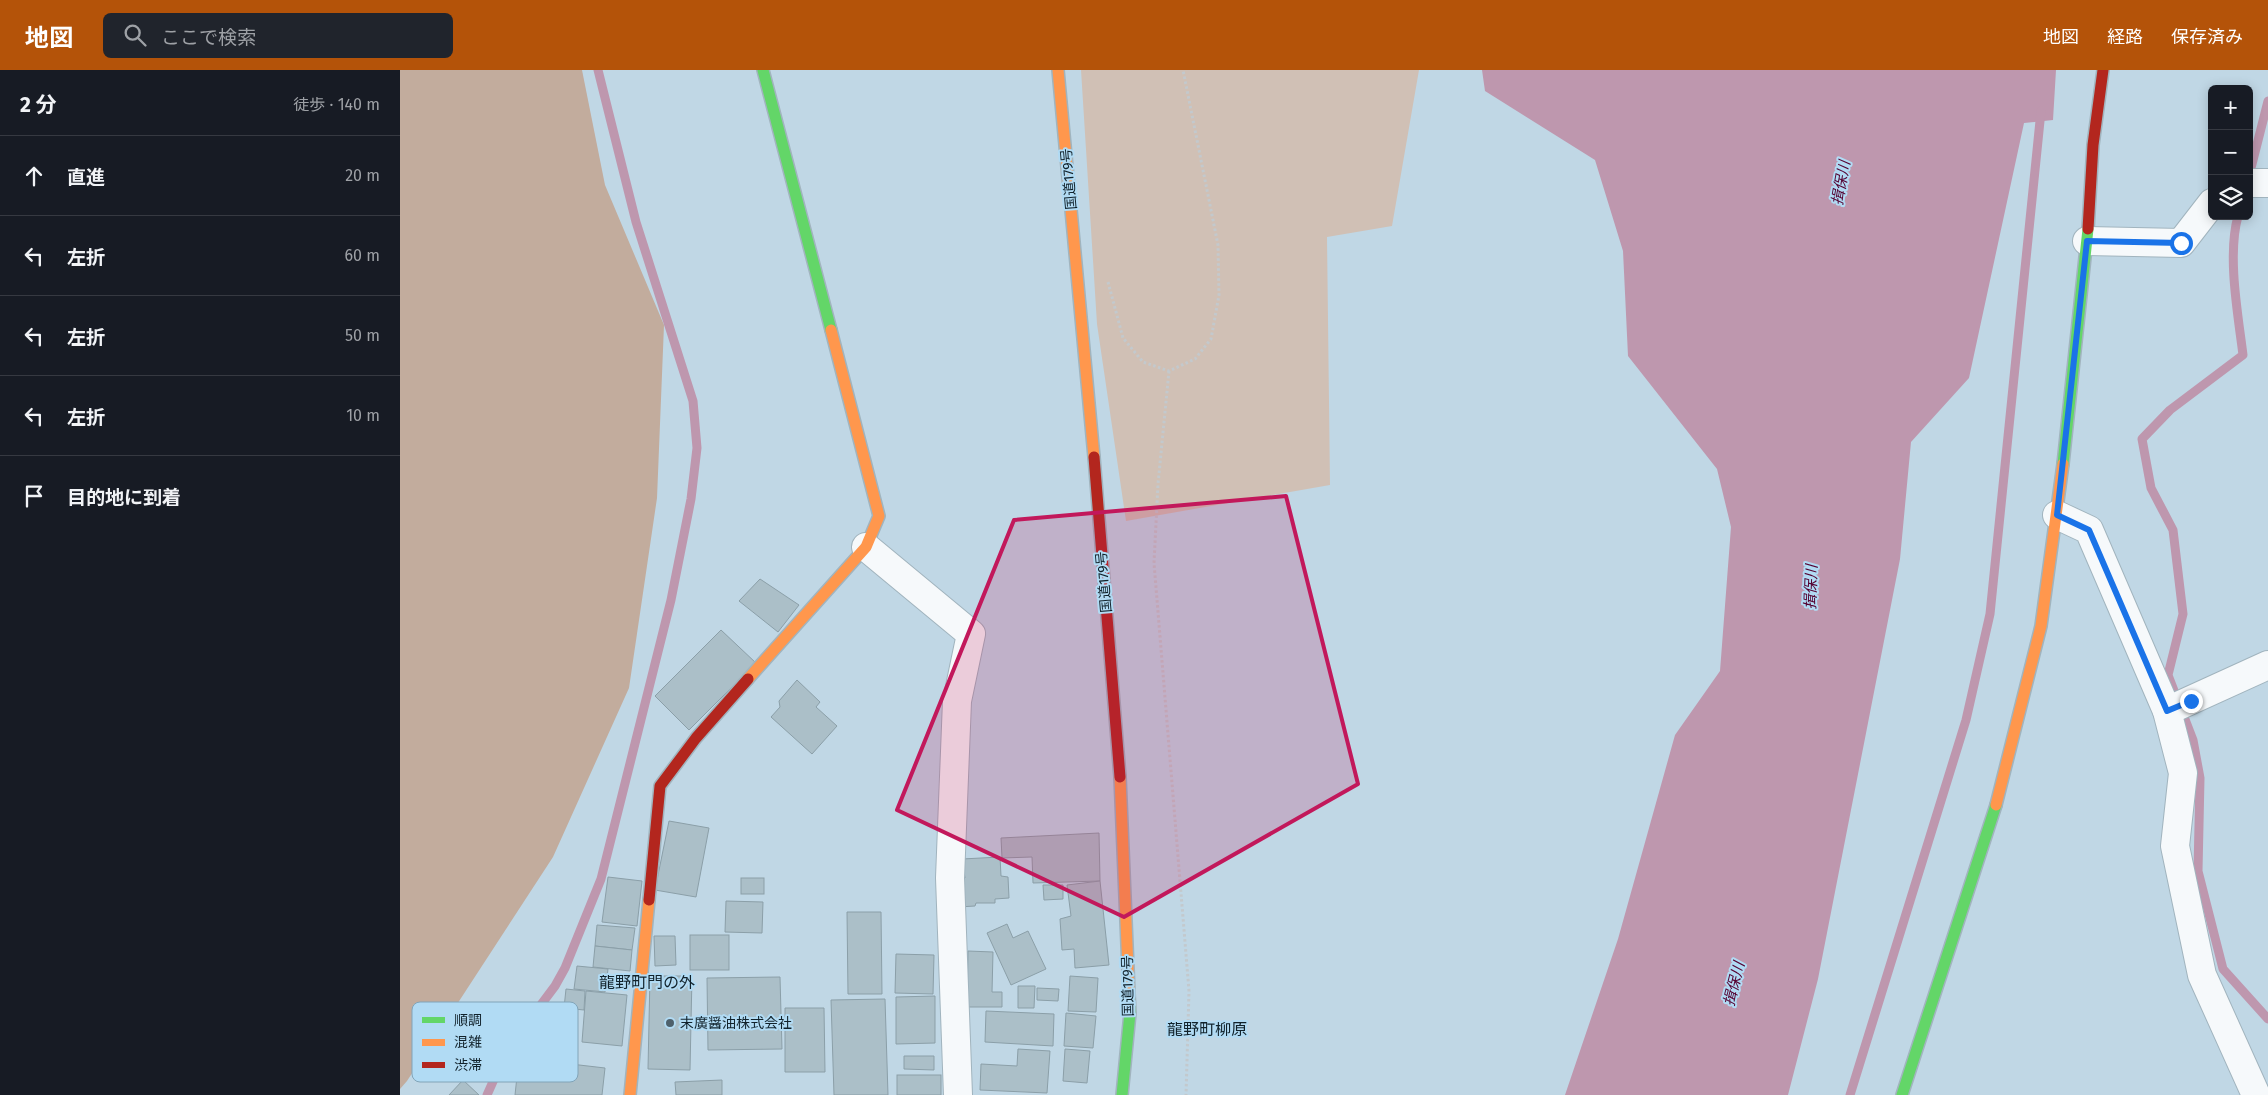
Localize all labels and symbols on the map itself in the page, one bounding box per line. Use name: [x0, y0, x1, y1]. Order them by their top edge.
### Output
street label: 国道179号: [1058, 148, 1080, 210]
water label: 揖保川: [1828, 157, 1854, 207]
route start: [2170, 232, 2193, 255]
street label: 国道179号: [1093, 551, 1115, 613]
water label: 揖保川: [1801, 562, 1821, 610]
route end: [2180, 690, 2203, 713]
street label: 国道179号: [1119, 955, 1137, 1017]
water label: 揖保川: [1720, 958, 1749, 1008]
district label: 龍野町門の外: [599, 973, 695, 992]
legend: [412, 1002, 578, 1082]
text: 順調: [454, 1012, 482, 1029]
place label: 末廣醤油株式会社: [680, 1015, 792, 1032]
marker: 末廣醤油株式会社: [664, 1017, 676, 1029]
district label: 龍野町柳原: [1167, 1020, 1247, 1039]
text: 混雑: [454, 1034, 482, 1051]
text: 渋滞: [454, 1057, 482, 1074]

